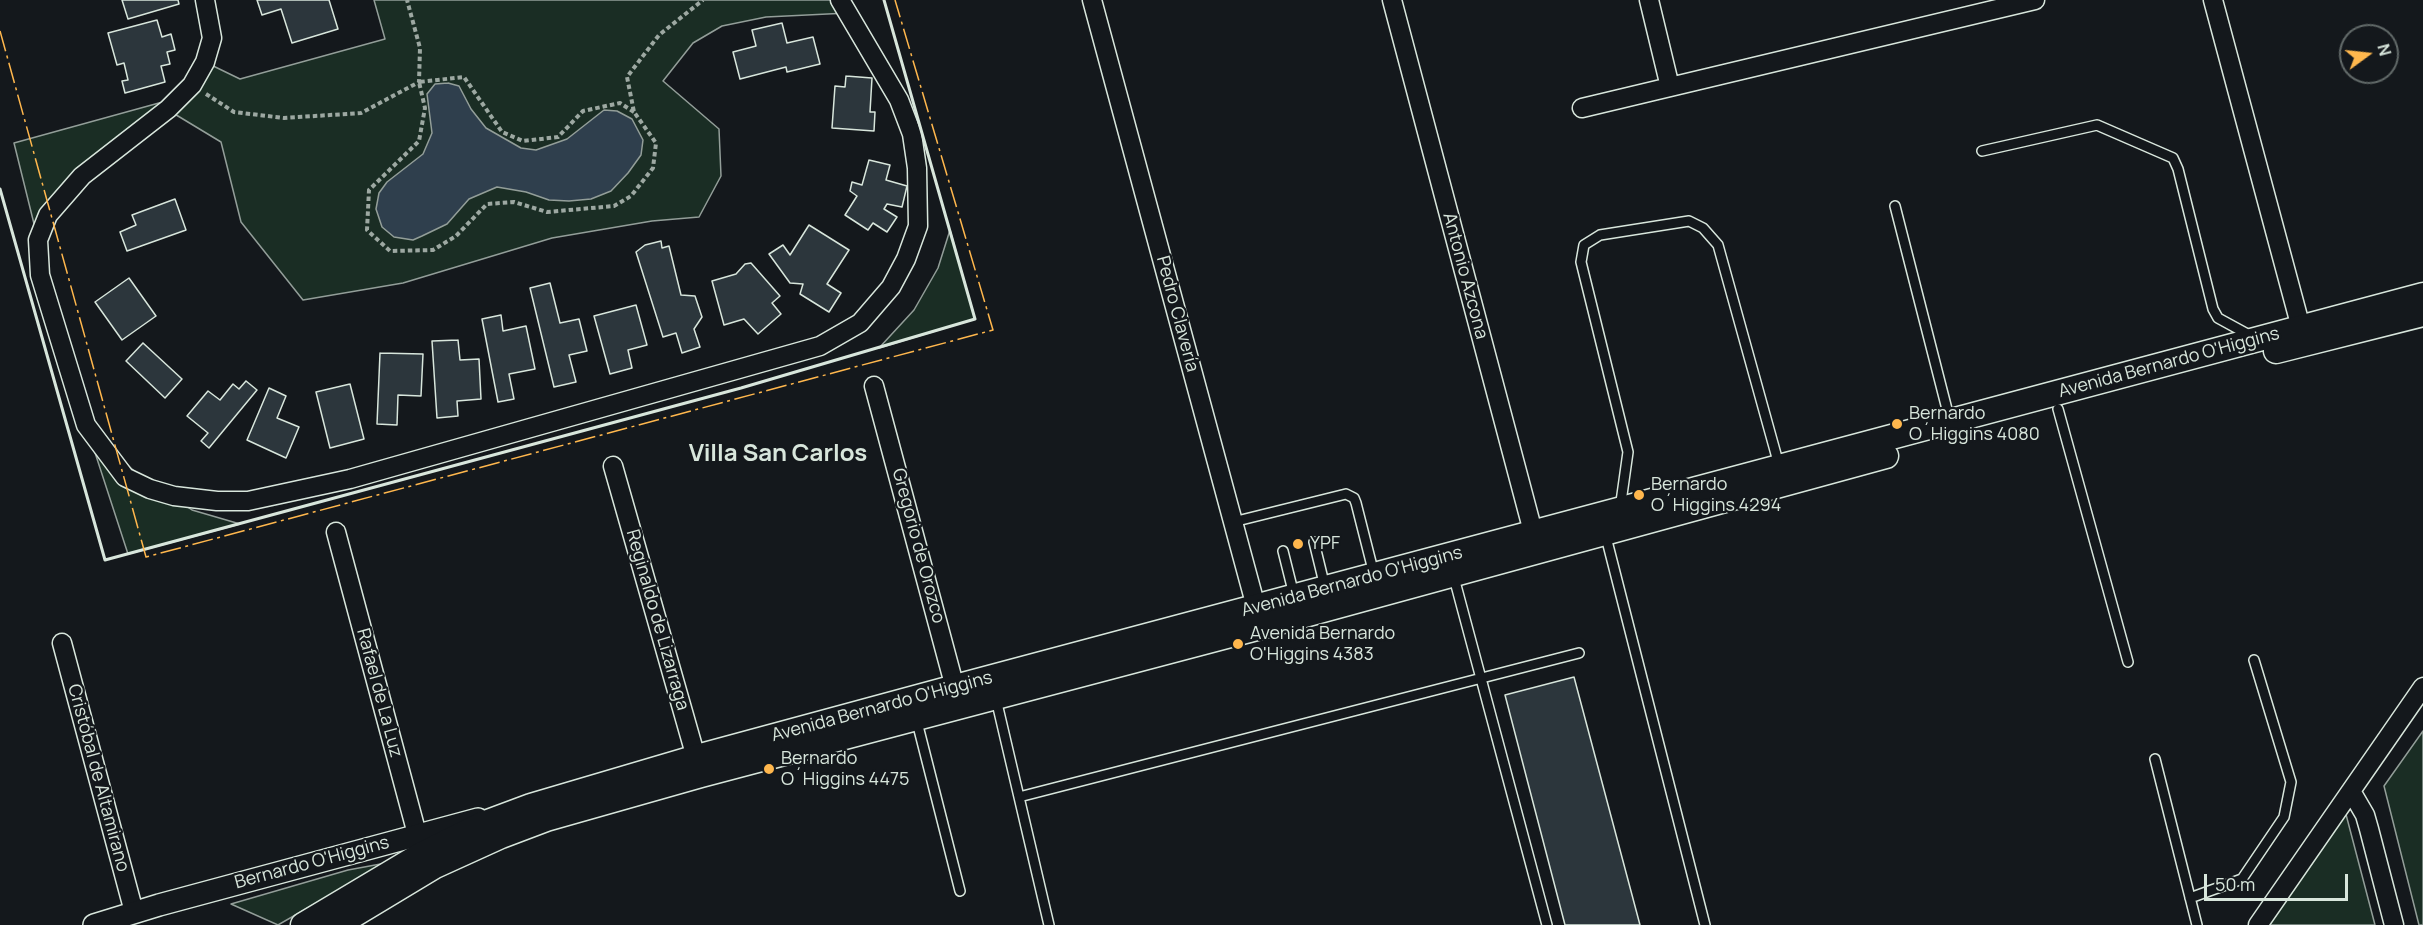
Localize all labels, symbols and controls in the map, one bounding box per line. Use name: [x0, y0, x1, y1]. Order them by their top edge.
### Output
north arrow: [2339, 24, 2399, 84]
text: N: [2372, 41, 2397, 58]
street label: Antonio Azcona: [1438, 210, 1492, 342]
street label: Pedro Clavería: [1151, 254, 1203, 374]
street label: Avenida Bernardo O'Higgins: [2056, 323, 2282, 403]
place label: Bernardo O´Higgins 4080: [1909, 403, 2040, 446]
marker: Bernardo O´Higgins 4080: [1890, 417, 1904, 431]
district label: Villa San Carlos: [689, 440, 867, 468]
street label: Gregorio de Orozco: [887, 466, 949, 626]
place label: Bernardo O´Higgins 4294: [1651, 474, 1781, 516]
marker: Bernardo O´Higgins 4294: [1632, 488, 1646, 502]
street label: Reginaldo de Lizarraga: [621, 527, 693, 713]
place label: YPF: [1310, 533, 1340, 555]
marker: YPF: [1291, 537, 1305, 551]
street label: Avenida Bernardo O'Higgins: [1239, 542, 1465, 622]
place label: Avenida Bernardo O'Higgins 4383: [1250, 623, 1395, 666]
street label: Rafael de La Luz: [351, 626, 407, 760]
marker: Avenida Bernardo O'Higgins 4383: [1231, 637, 1245, 651]
street label: Avenida Bernardo O'Higgins: [769, 667, 995, 747]
street label: Cristóbal de Altamirano: [63, 682, 133, 874]
place label: Bernardo O´Higgins 4475: [781, 748, 909, 790]
marker: Bernardo O´Higgins 4475: [762, 762, 776, 776]
street label: Bernardo O'Higgins: [232, 832, 392, 894]
scale bar: [2207, 862, 2351, 900]
text: 50 m: [2215, 872, 2255, 896]

